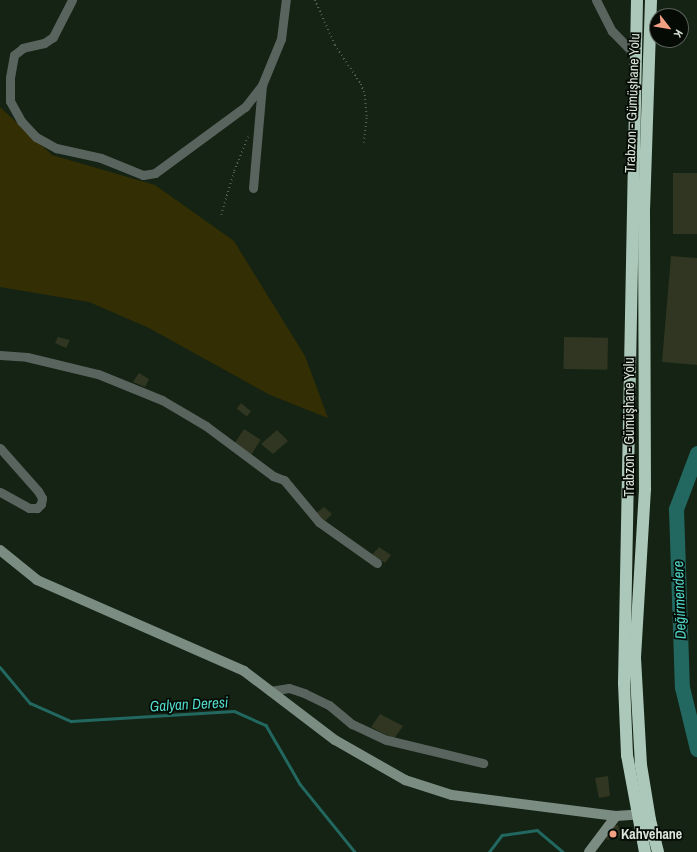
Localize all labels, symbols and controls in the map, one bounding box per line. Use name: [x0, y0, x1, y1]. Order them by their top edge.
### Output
north arrow: [649, 8, 689, 48]
text: K: [671, 27, 686, 40]
street label: Trabzon - Gümüşhane Yolu: [621, 33, 643, 173]
street label: Trabzon - Gümüşhane Yolu: [621, 357, 637, 497]
water label: Değirmendere: [669, 560, 689, 640]
water label: Galyan Deresi: [149, 693, 229, 715]
place label: Kahvehane: [621, 826, 682, 842]
marker: Kahvehane: [608, 829, 618, 839]

